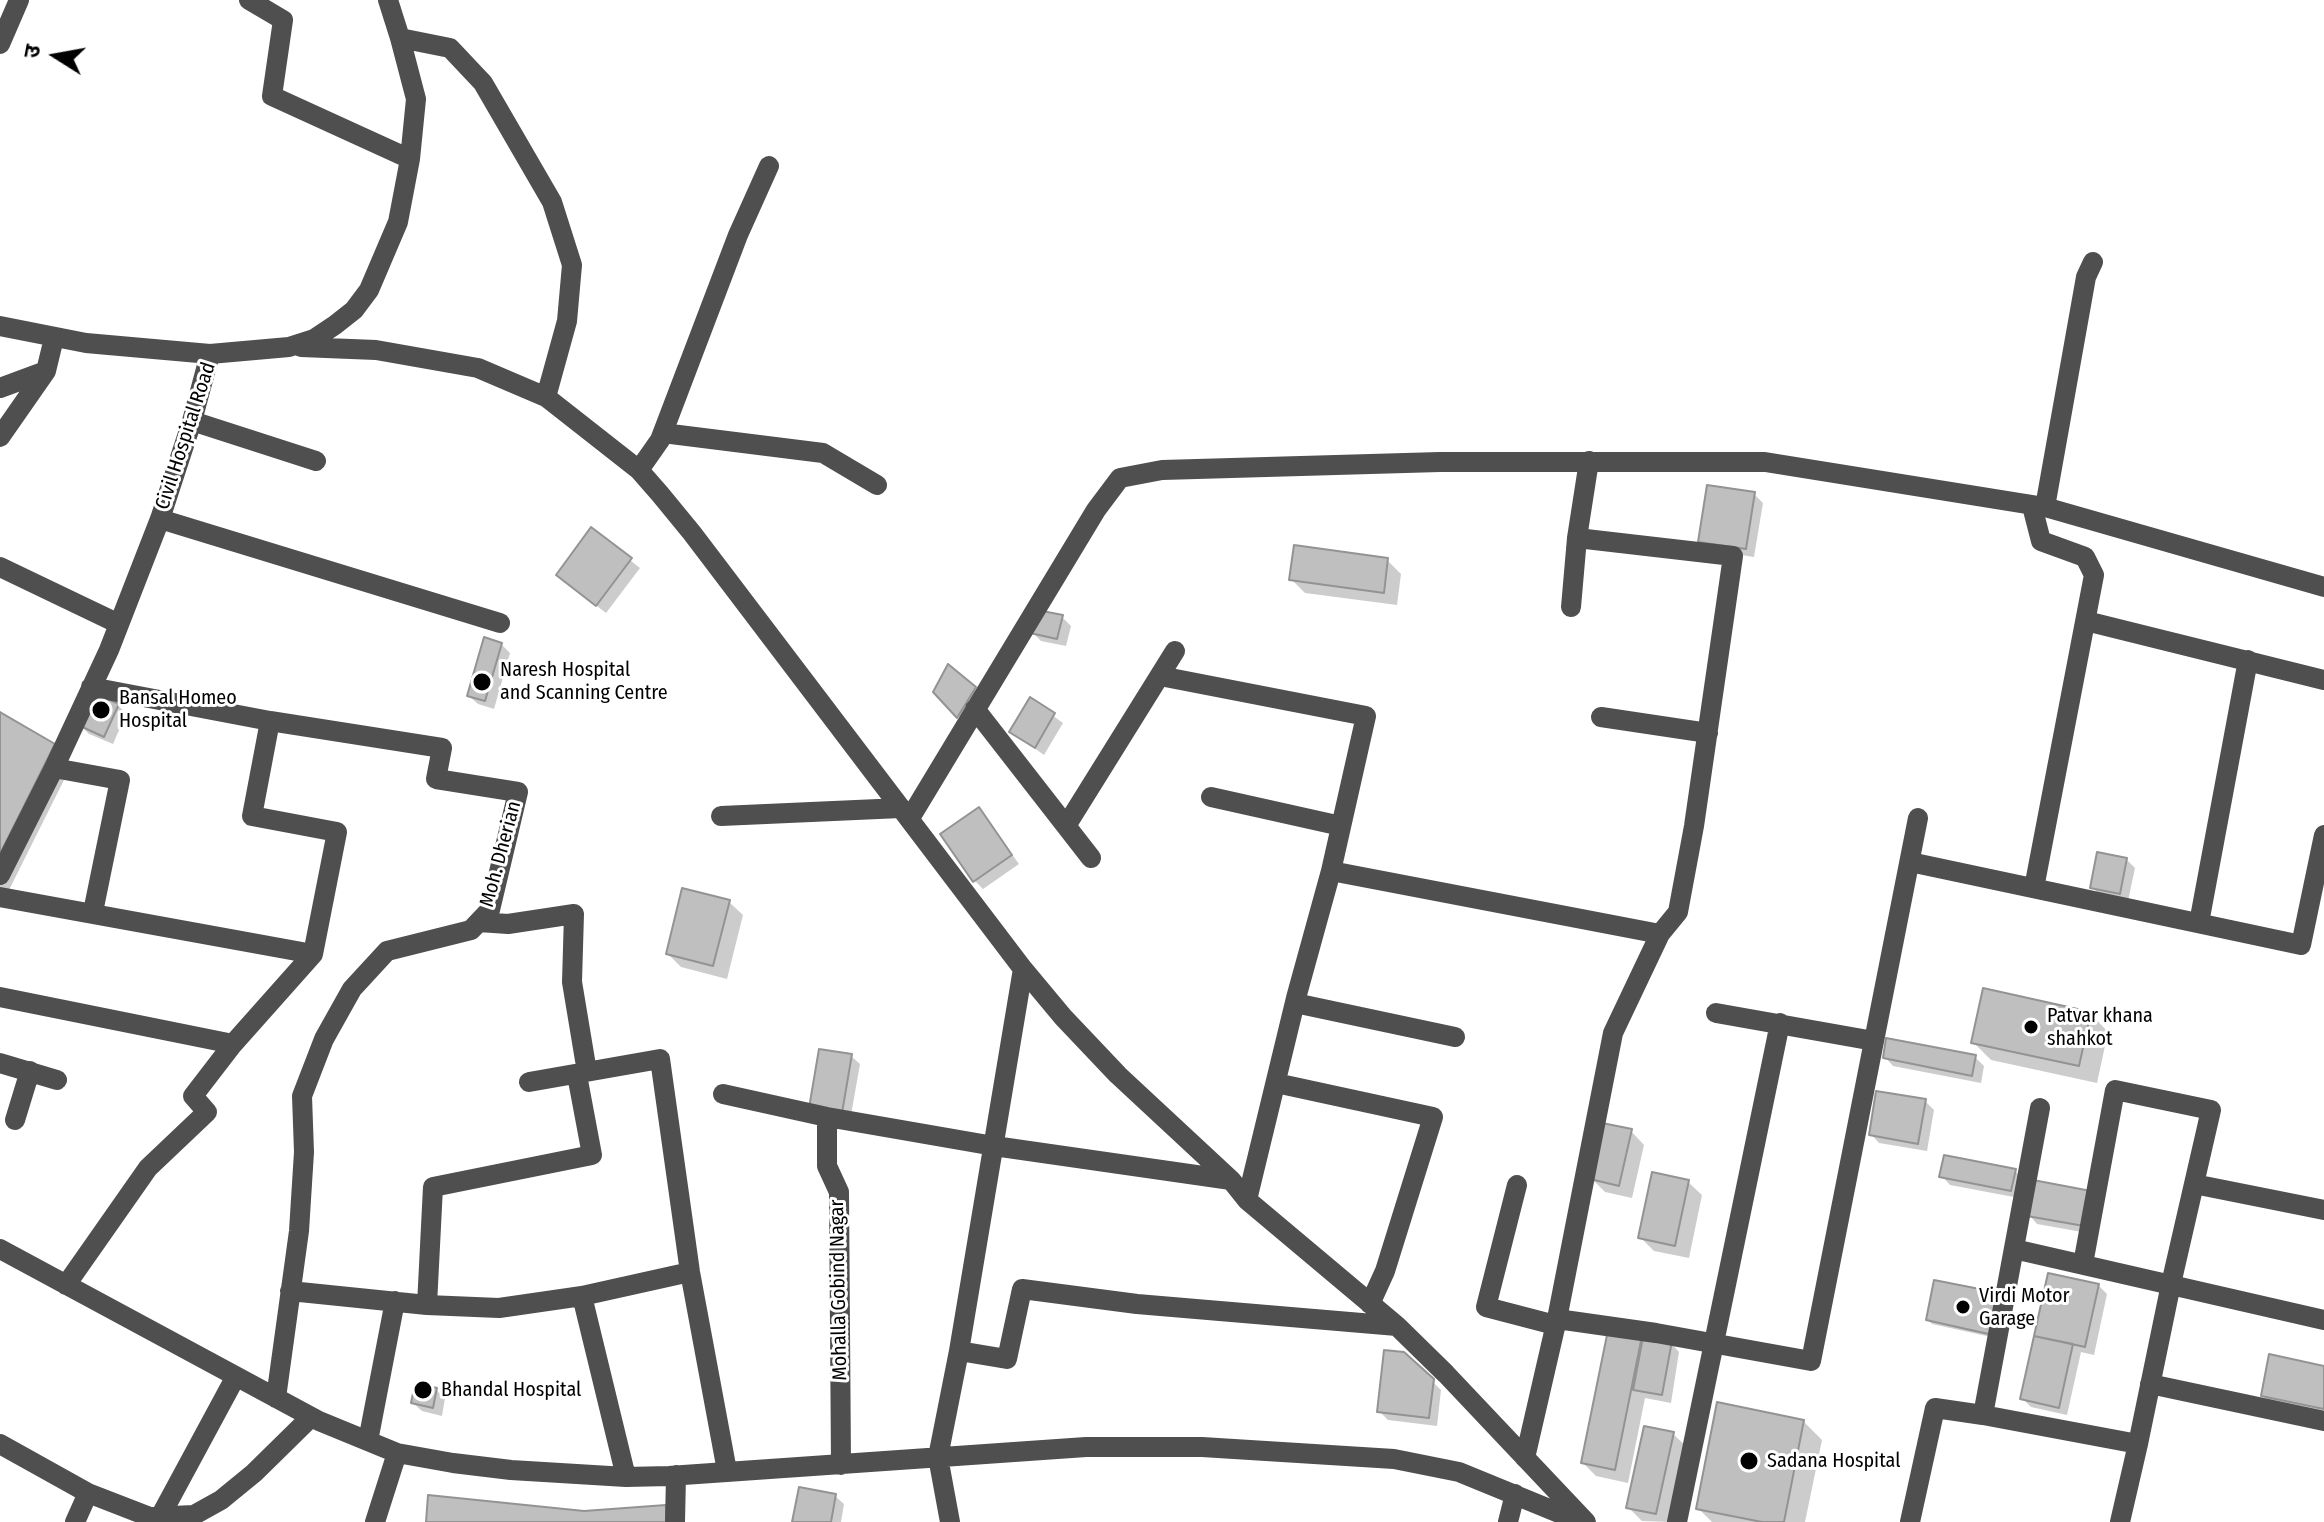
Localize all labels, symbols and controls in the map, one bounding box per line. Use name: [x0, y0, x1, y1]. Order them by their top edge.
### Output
north arrow: [16, 16, 96, 96]
text: उ: [17, 42, 46, 60]
street label: Civil Hospital Road: [151, 359, 221, 513]
place label: Naresh Hospital and Scanning Centre: [500, 658, 668, 705]
marker: Naresh Hospital and Scanning Centre: [471, 671, 493, 693]
place label: Bansal Homeo Hospital: [119, 686, 237, 733]
marker: Bansal Homeo Hospital: [90, 699, 112, 721]
street label: Moh. Dherian: [475, 798, 527, 910]
place label: Patvar khana shahkot: [2047, 1004, 2153, 1051]
marker: Patvar khana shahkot: [2022, 1018, 2040, 1036]
street label: Mohalla Gobind Nagar: [825, 1199, 853, 1381]
place label: Virdi Motor Garage: [1979, 1284, 2070, 1331]
marker: Virdi Motor Garage: [1954, 1298, 1972, 1316]
place label: Bhandal Hospital: [441, 1378, 581, 1402]
marker: Bhandal Hospital: [412, 1379, 434, 1401]
place label: Sadana Hospital: [1767, 1449, 1900, 1473]
marker: Sadana Hospital: [1738, 1450, 1760, 1472]

